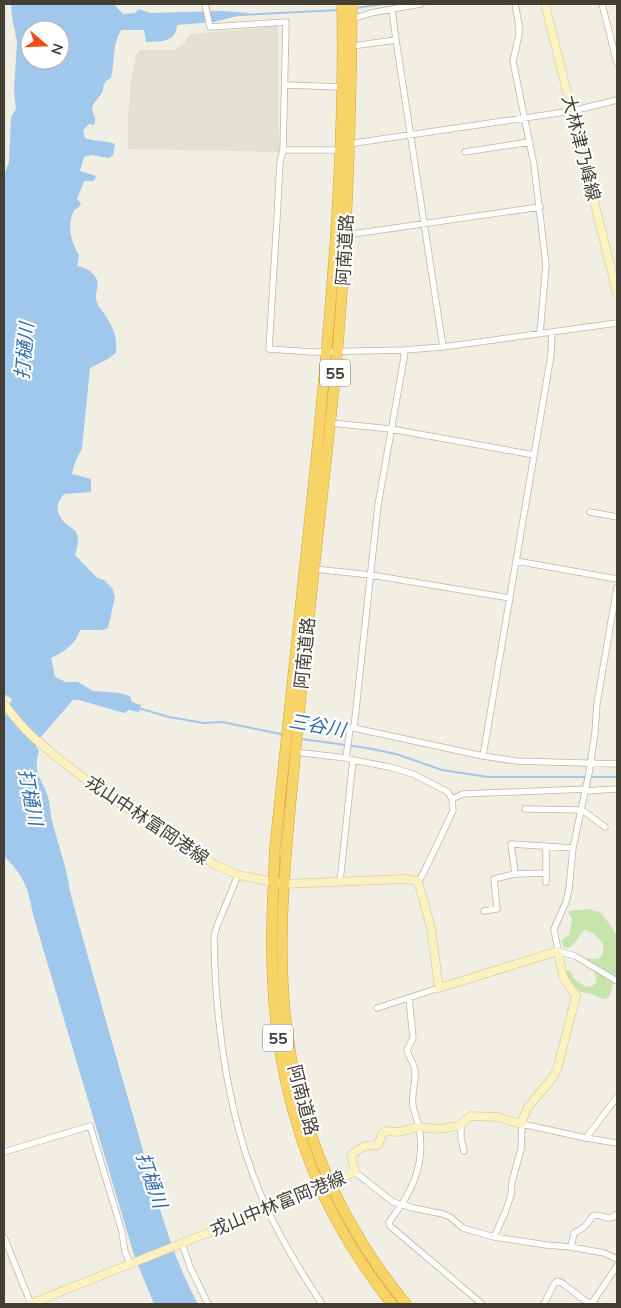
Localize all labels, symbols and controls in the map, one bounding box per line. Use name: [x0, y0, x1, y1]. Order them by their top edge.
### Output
north arrow: [20, 20, 70, 70]
text: N: [47, 41, 68, 57]
street label: 大林津乃峰線: [557, 93, 606, 203]
street label: 阿南道路: [331, 213, 358, 287]
water label: 打樋川: [10, 320, 39, 380]
road number: 55: [320, 359, 350, 386]
street label: 阿南道路: [289, 616, 320, 690]
water label: 三谷川: [287, 708, 349, 742]
water label: 打樋川: [14, 767, 49, 829]
street label: 戎山中林富岡港線: [81, 770, 213, 869]
road number: 55: [263, 1024, 293, 1052]
street label: 阿南道路: [283, 1062, 324, 1138]
water label: 打樋川: [131, 1149, 173, 1213]
street label: 戎山中林富岡港線: [207, 1166, 349, 1241]

